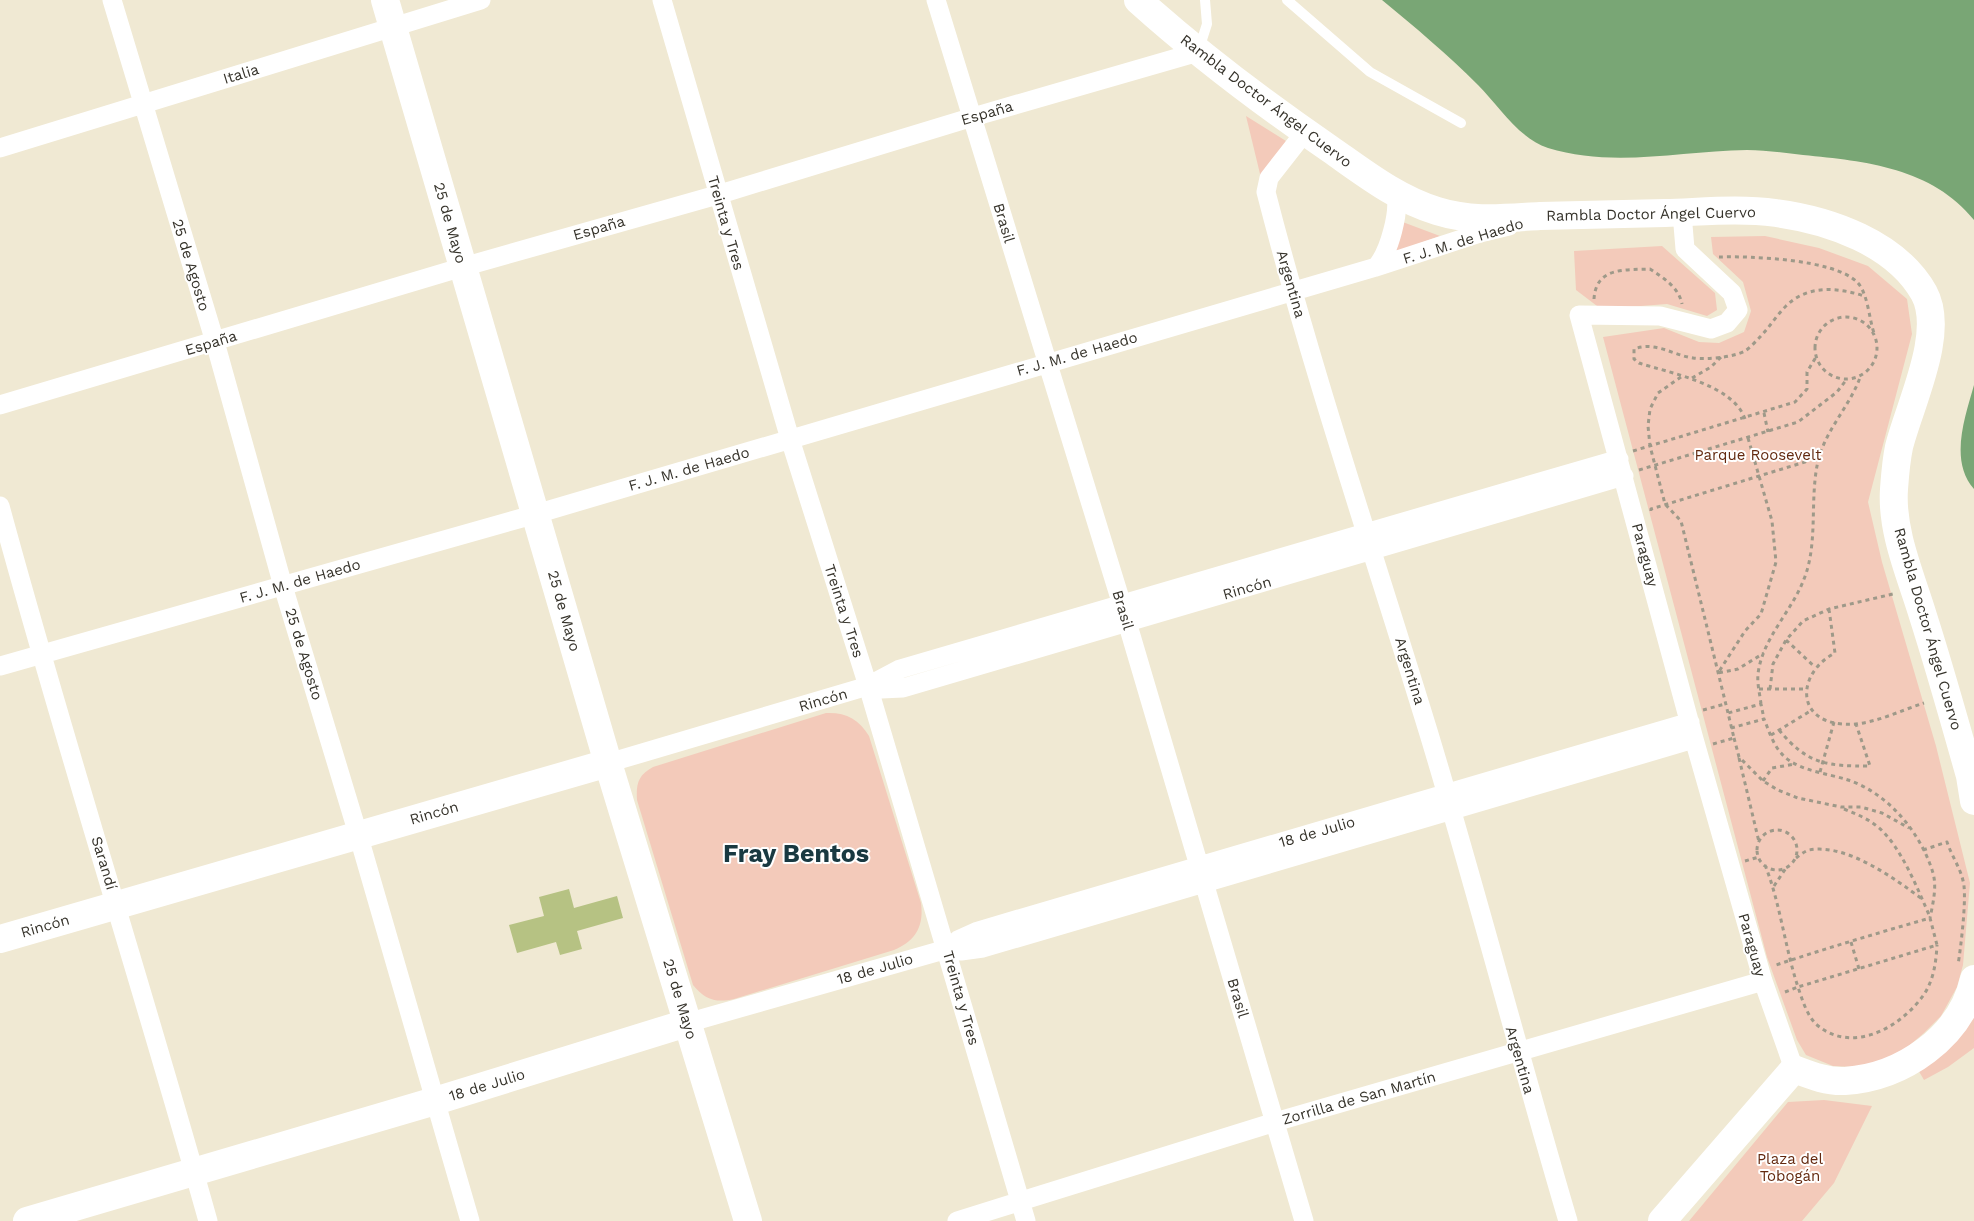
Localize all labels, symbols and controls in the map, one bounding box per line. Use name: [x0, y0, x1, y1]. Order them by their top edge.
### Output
street label: Rambla Doctor Ángel Cuervo: [1177, 31, 1355, 171]
street label: Italia: [221, 60, 261, 88]
street label: España: [959, 97, 1016, 129]
street label: Treinta y Tres: [704, 174, 748, 272]
street label: 25 de Mayo: [430, 180, 470, 266]
street label: Brasil: [989, 201, 1019, 245]
street label: Rambla Doctor Ángel Cuervo: [1546, 203, 1756, 225]
street label: España: [571, 212, 628, 244]
street label: F. J. M. de Haedo: [1401, 214, 1525, 268]
street label: 25 de Agosto: [168, 217, 214, 313]
street label: Argentina: [1273, 248, 1309, 320]
street label: España: [183, 326, 240, 359]
street label: F. J. M. de Haedo: [1014, 328, 1140, 380]
street label: F. J. M. de Haedo: [626, 443, 752, 495]
park label: Parque Roosevelt: [1694, 446, 1822, 464]
street label: Paraguay: [1628, 521, 1662, 589]
street label: Rambla Doctor Ángel Cuervo: [1890, 526, 1966, 732]
street label: F. J. M. de Haedo: [237, 555, 363, 607]
street label: Treinta y Tres: [820, 562, 868, 660]
street label: 25 de Mayo: [544, 568, 584, 654]
street label: Rincón: [1221, 572, 1273, 604]
street label: Brasil: [1108, 588, 1138, 632]
street label: 25 de Agosto: [281, 606, 327, 702]
street label: Argentina: [1391, 635, 1429, 707]
street label: Rincón: [797, 684, 849, 716]
street label: Rincón: [408, 797, 460, 829]
street label: 18 de Julio: [1277, 813, 1357, 851]
street label: Sarandí: [87, 834, 121, 892]
district label: Fray Bentos: [723, 839, 869, 868]
street label: Rincón: [19, 910, 71, 942]
street label: Paraguay: [1734, 911, 1770, 979]
street label: Treinta y Tres: [939, 949, 983, 1047]
street label: 18 de Julio: [835, 950, 915, 988]
street label: 25 de Mayo: [659, 957, 701, 1041]
street label: Brasil: [1223, 976, 1253, 1020]
street label: Argentina: [1502, 1024, 1538, 1096]
street label: 18 de Julio: [447, 1065, 527, 1105]
street label: Zorrilla de San Martín: [1280, 1067, 1438, 1129]
park label: Plaza del Tobogán: [1757, 1150, 1823, 1185]

